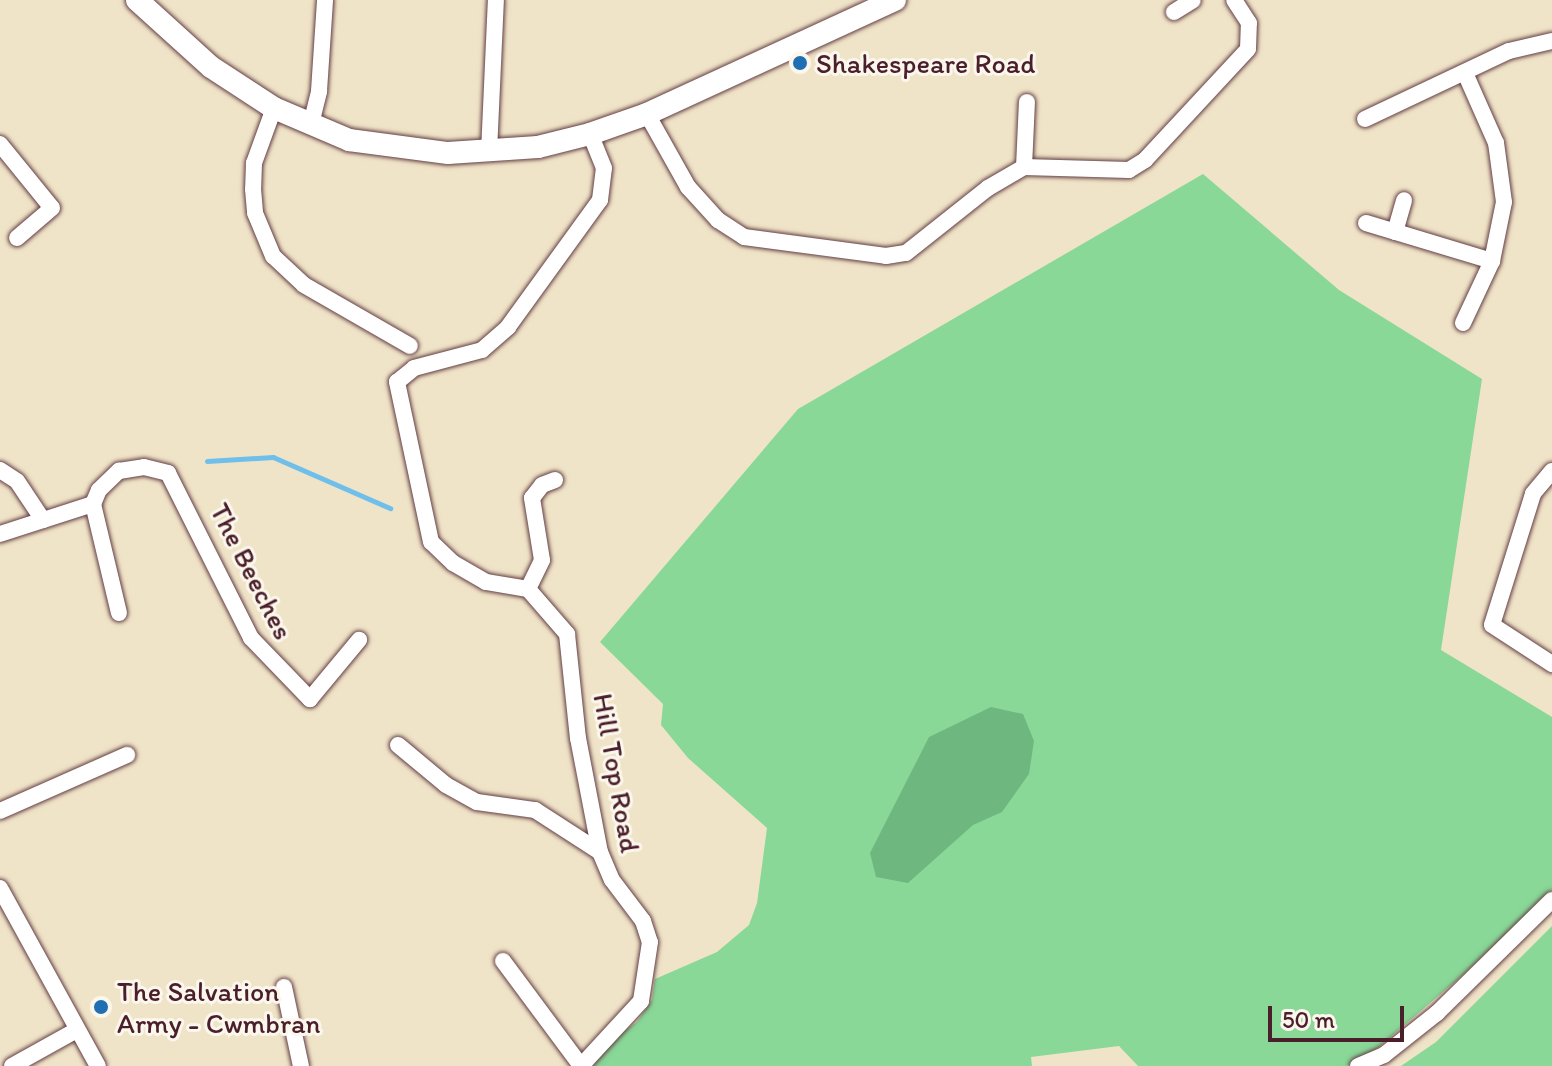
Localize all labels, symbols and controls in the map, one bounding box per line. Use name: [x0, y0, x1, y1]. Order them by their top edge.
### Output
place label: Shakespeare Road: [816, 46, 1035, 80]
marker: Shakespeare Road: [791, 54, 809, 72]
street label: The Beeches: [203, 497, 301, 645]
street label: Hill Top Road: [587, 693, 647, 853]
place label: The Salvation Army - Cwmbran: [117, 974, 321, 1040]
scale bar: [1272, 990, 1408, 1040]
marker: The Salvation Army - Cwmbran: [92, 998, 110, 1016]
text: 50 m: [1282, 1005, 1335, 1034]

